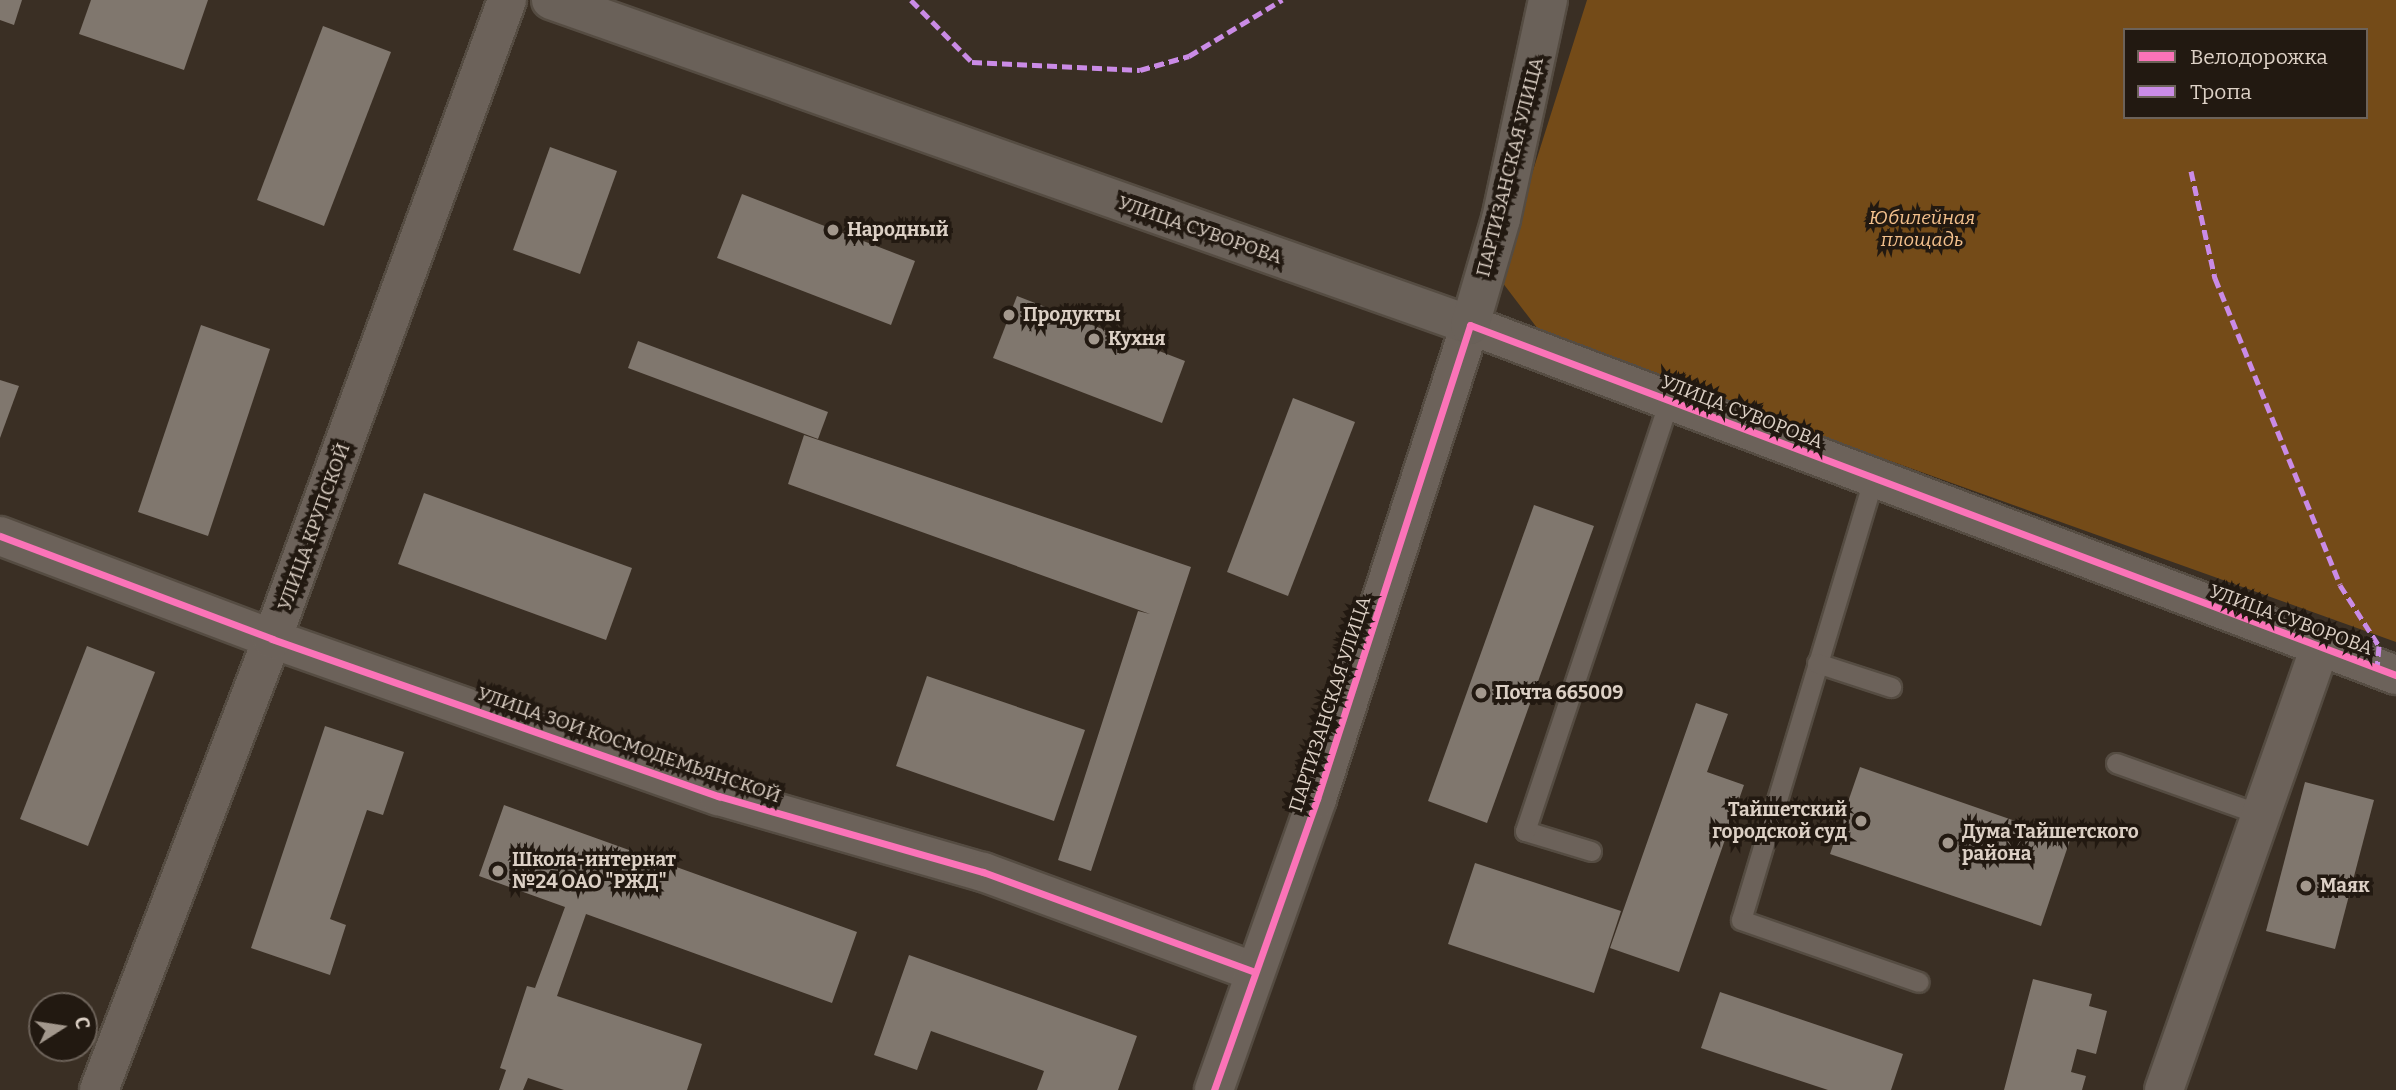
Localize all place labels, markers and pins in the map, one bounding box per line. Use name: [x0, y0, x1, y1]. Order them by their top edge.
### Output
place label: Народный: [847, 219, 949, 241]
marker: Народный: [825, 222, 841, 238]
place label: Продукты: [1023, 304, 1121, 326]
marker: Продукты: [1001, 307, 1017, 323]
place label: Кухня: [1108, 328, 1166, 350]
marker: Кухня: [1086, 331, 1102, 347]
place label: Почта 665009: [1495, 682, 1623, 704]
marker: Почта 665009: [1473, 685, 1489, 701]
place label: Тайшетский городской суд: [1712, 799, 1847, 843]
marker: Тайшетский городской суд: [1853, 813, 1869, 829]
place label: Дума Тайшетского района: [1962, 821, 2139, 865]
marker: Дума Тайшетского района: [1940, 835, 1956, 851]
place label: Школа-интернат №24 ОАО "РЖД": [512, 849, 676, 893]
marker: Школа-интернат №24 ОАО "РЖД": [490, 863, 506, 879]
place label: Маяк: [2320, 875, 2370, 897]
marker: Маяк: [2298, 878, 2314, 894]

